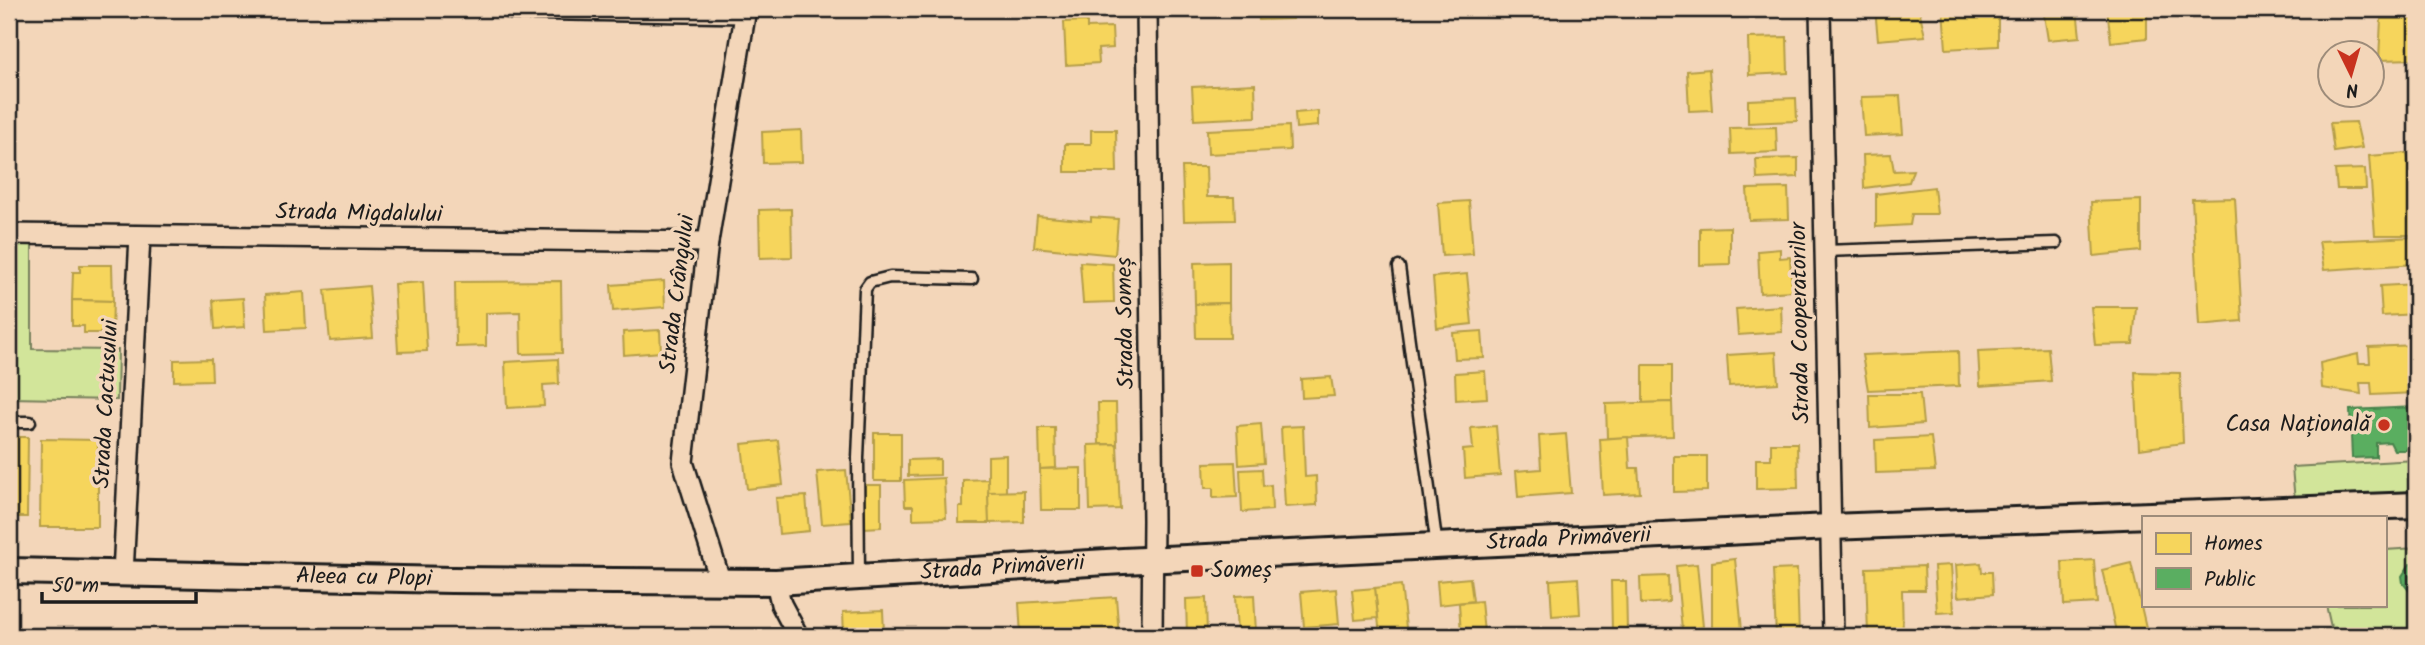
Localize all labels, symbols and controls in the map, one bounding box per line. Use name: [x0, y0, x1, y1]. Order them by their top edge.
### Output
north arrow: [2316, 38, 2386, 108]
text: N: [2345, 73, 2360, 104]
street label: Strada Migdalului: [275, 195, 444, 233]
street label: Strada Crângului: [650, 211, 706, 375]
street label: Strada Cooperatorilor: [1781, 221, 1821, 424]
street label: Strada Someș: [1107, 256, 1145, 389]
street label: Strada Cactusului: [85, 317, 129, 489]
place label: Casa Națională: [2225, 407, 2372, 443]
marker: Casa Națională: [2376, 417, 2392, 433]
legend: [2142, 516, 2386, 606]
street label: Strada Primăverii: [1486, 518, 1653, 561]
text: Homes: [2204, 528, 2263, 561]
street label: Strada Primăverii: [919, 545, 1087, 591]
place label: Someș: [1211, 553, 1272, 589]
street label: Aleea cu Plopi: [296, 559, 434, 598]
scale bar: [42, 561, 196, 605]
marker: Someș: [1189, 563, 1205, 579]
text: Public: [2204, 564, 2256, 597]
text: 50 m: [52, 570, 99, 603]

